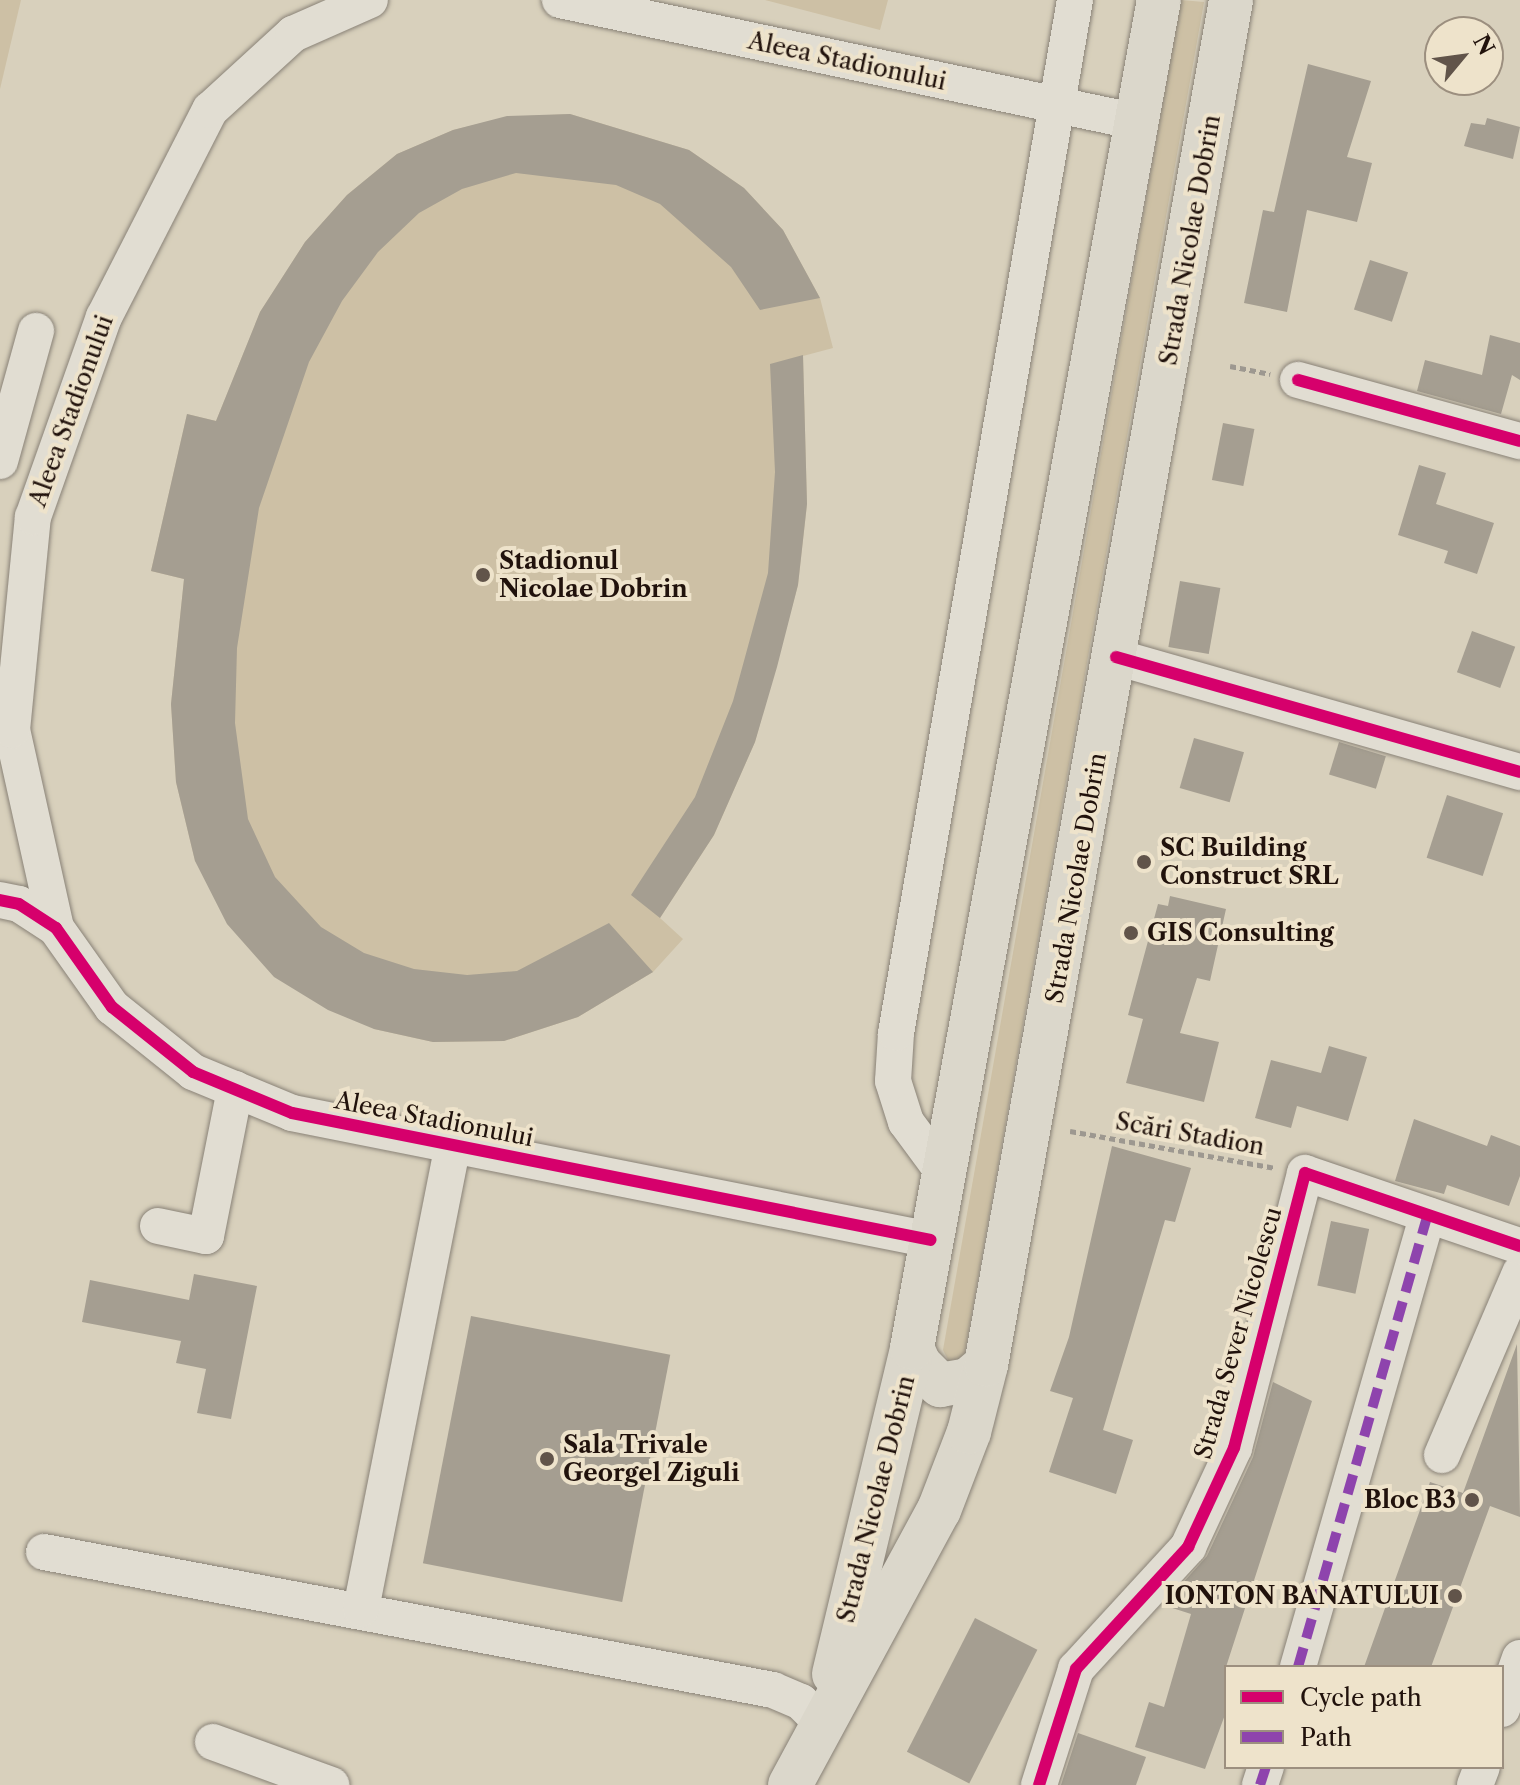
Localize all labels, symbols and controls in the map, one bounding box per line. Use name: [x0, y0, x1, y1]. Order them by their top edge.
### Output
north arrow: [1424, 16, 1504, 96]
street label: Aleea Stadionului: [745, 26, 949, 96]
text: N: [1467, 30, 1500, 60]
street label: Strada Nicolae Dobrin: [1154, 112, 1226, 368]
street label: Aleea Stadionului: [23, 311, 119, 511]
place label: Stadionul Nicolae Dobrin: [499, 547, 688, 603]
marker: Stadionul Nicolae Dobrin: [474, 566, 492, 584]
street label: Strada Nicolae Dobrin: [1040, 750, 1112, 1006]
place label: SC Building Construct SRL: [1160, 834, 1339, 890]
marker: SC Building Construct SRL: [1135, 853, 1153, 871]
place label: GIS Consulting: [1147, 919, 1334, 947]
marker: GIS Consulting: [1122, 924, 1140, 942]
street label: Aleea Stadionului: [332, 1086, 536, 1152]
street label: Scări Stadion: [1113, 1107, 1267, 1161]
street label: Strada Sever Nicolescu: [1188, 1203, 1288, 1463]
street label: Strada Nicolae Dobrin: [831, 1372, 921, 1626]
place label: Sala Trivale Georgel Ziguli: [563, 1431, 740, 1487]
marker: Sala Trivale Georgel Ziguli: [538, 1450, 556, 1468]
place label: Bloc B3: [1364, 1486, 1456, 1514]
marker: Bloc B3: [1463, 1491, 1481, 1509]
place label: IONTON BANATULUI: [1165, 1582, 1439, 1610]
marker: IONTON BANATULUI: [1446, 1587, 1464, 1605]
legend: [1224, 1665, 1504, 1769]
text: Cycle path: [1300, 1683, 1422, 1712]
text: Path: [1300, 1723, 1352, 1752]

